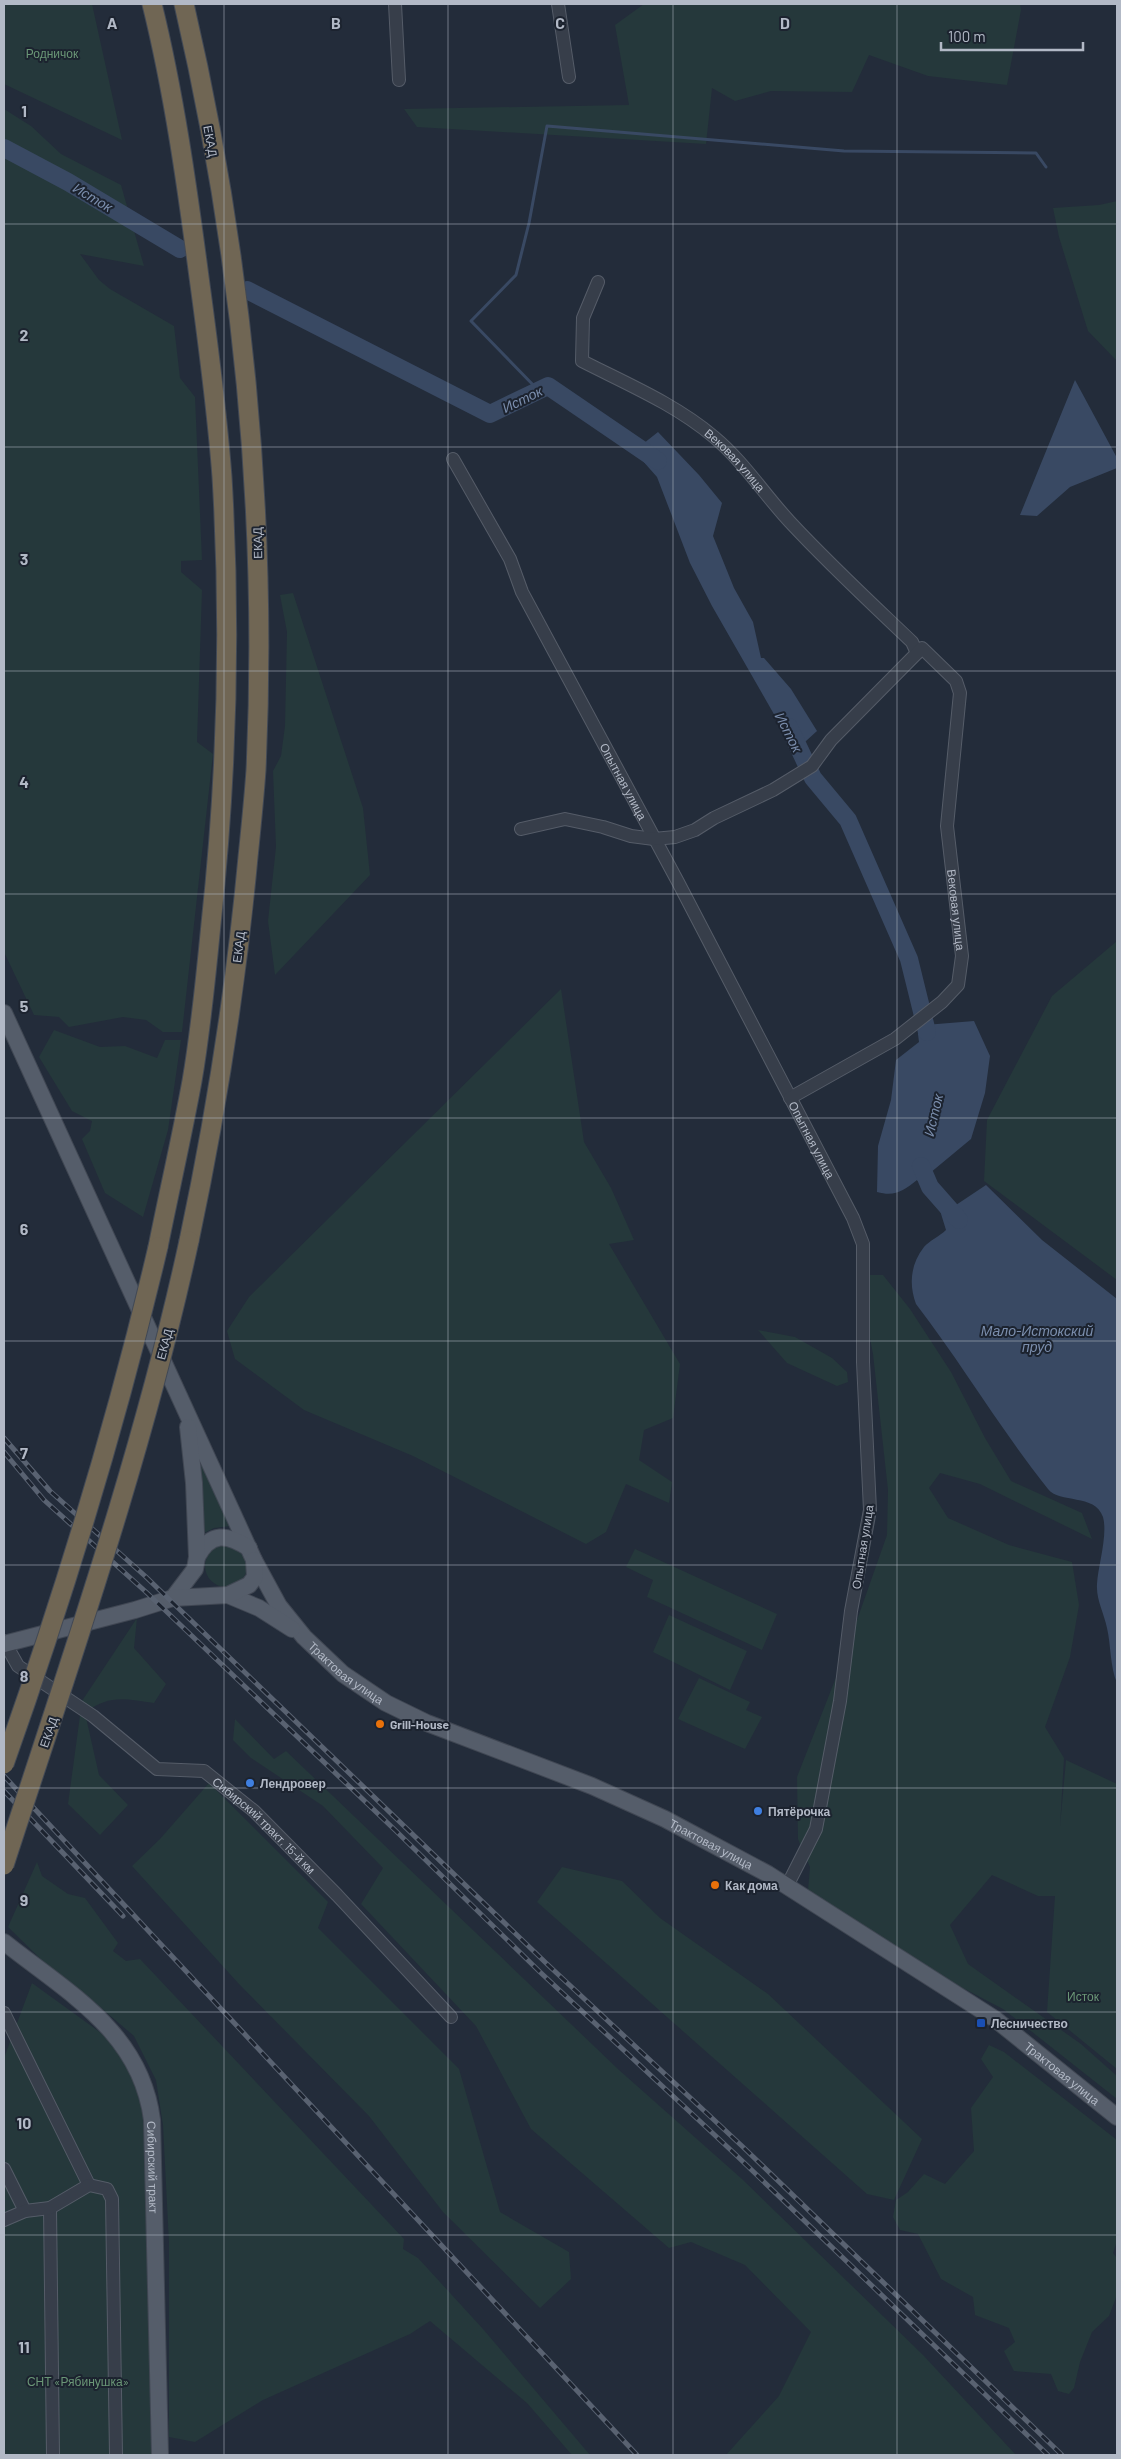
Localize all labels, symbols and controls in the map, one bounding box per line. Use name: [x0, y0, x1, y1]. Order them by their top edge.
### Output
text: A: [107, 13, 118, 32]
text: B: [331, 13, 341, 32]
text: C: [555, 13, 565, 32]
text: D: [780, 13, 790, 32]
scale bar: [941, 20, 1084, 52]
text: 100 m: [948, 27, 986, 45]
park label: Родничок: [26, 46, 79, 61]
text: 1: [21, 101, 27, 120]
street label: ЕКАД: [200, 124, 221, 158]
water label: Исток: [70, 179, 117, 216]
text: 2: [20, 325, 29, 344]
water label: Исток: [499, 381, 546, 416]
street label: Вековая улица: [702, 426, 768, 495]
street label: ЕКАД: [250, 527, 265, 559]
text: 3: [20, 549, 28, 568]
water label: Исток: [772, 709, 807, 756]
street label: Опытная улица: [597, 740, 650, 822]
text: 4: [19, 772, 29, 791]
street label: Вековая улица: [945, 868, 968, 951]
street label: ЕКАД: [229, 930, 248, 964]
text: 5: [20, 996, 29, 1015]
water label: Исток: [920, 1091, 946, 1138]
street label: Опытная улица: [786, 1099, 838, 1181]
text: 6: [20, 1219, 29, 1238]
water label: Мало-Истокский пруд: [981, 1322, 1093, 1355]
street label: ЕКАД: [153, 1327, 176, 1361]
text: 7: [20, 1443, 28, 1462]
street label: Опытная улица: [848, 1504, 877, 1590]
street label: Трактовая улица: [306, 1638, 387, 1707]
text: 8: [20, 1666, 29, 1685]
street label: ЕКАД: [36, 1715, 61, 1750]
place label: Grill-House: [390, 1717, 450, 1731]
marker: Grill-House: [374, 1718, 386, 1730]
street label: Сибирский тракт, 15-й км: [210, 1774, 319, 1876]
place label: Лендровер: [260, 1776, 326, 1791]
marker: Лендровер: [244, 1777, 256, 1789]
place label: Пятёрочка: [768, 1804, 831, 1819]
marker: Пятёрочка: [752, 1805, 764, 1817]
street label: Трактовая улица: [667, 1816, 756, 1872]
place label: Как дома: [725, 1878, 778, 1893]
marker: Как дома: [709, 1879, 721, 1891]
text: 9: [20, 1890, 28, 1909]
park label: Исток: [1067, 1989, 1100, 2003]
place label: Лесничество: [991, 2016, 1068, 2030]
marker: Лесничество: [975, 2017, 987, 2029]
street label: Трактовая улица: [1022, 2039, 1103, 2108]
text: 10: [17, 2113, 31, 2132]
street label: Сибирский тракт: [145, 2121, 161, 2214]
text: 11: [18, 2337, 30, 2356]
park label: СНТ «Рябинушка»: [27, 2374, 129, 2389]

